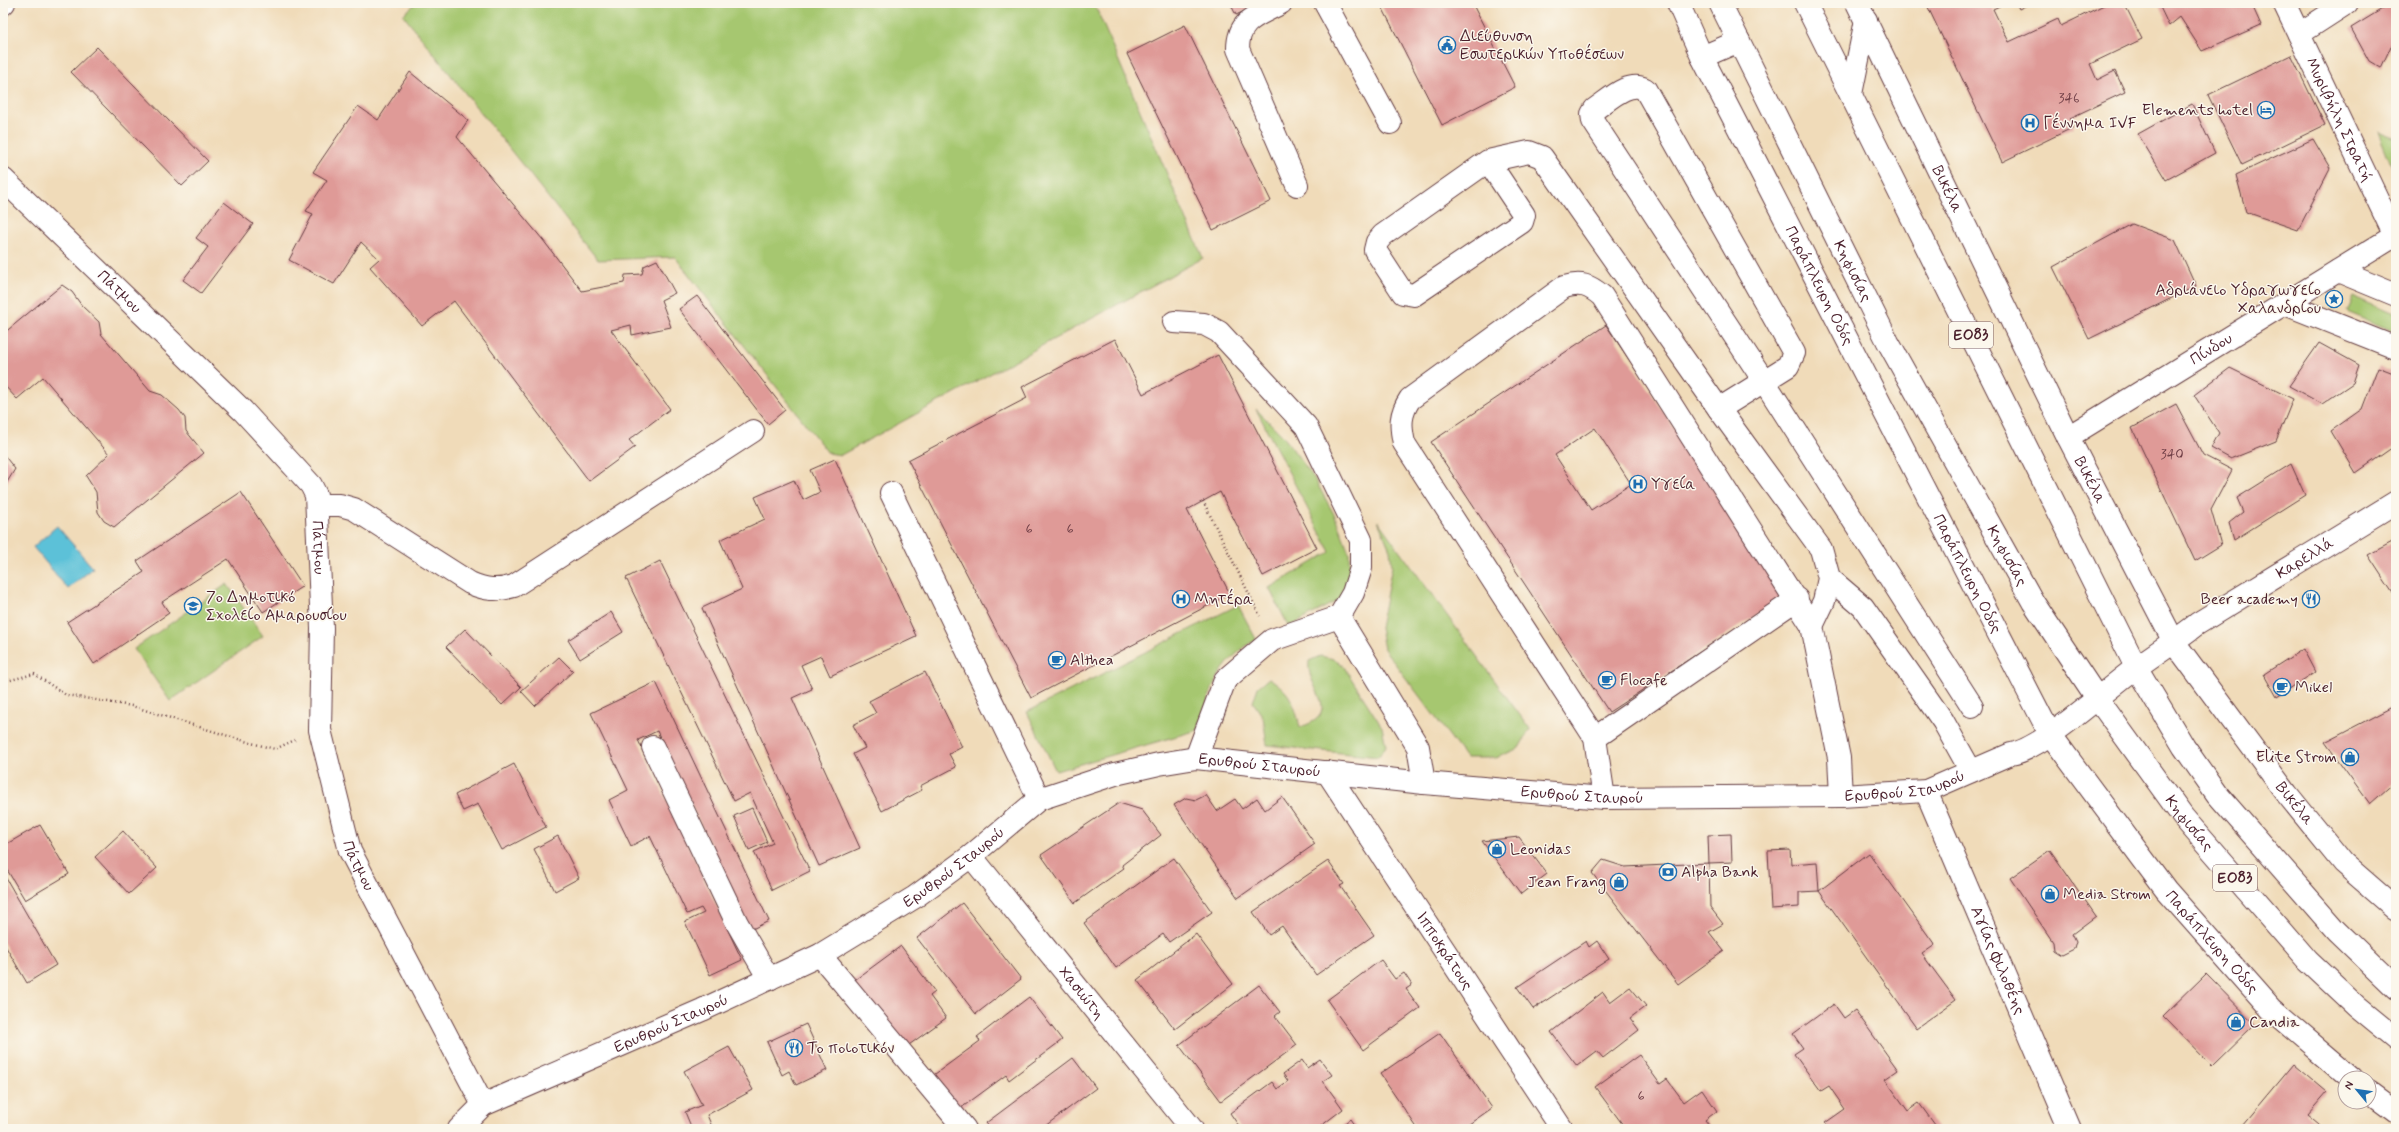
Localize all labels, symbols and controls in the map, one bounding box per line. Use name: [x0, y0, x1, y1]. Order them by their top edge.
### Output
place label: Διεύθυνση Εσωτερικών Υποθέσεων: [1460, 26, 1624, 65]
public building icon: Διεύθυνση Εσωτερικών Υποθέσεων: [1437, 35, 1457, 55]
street label: Μυριβήλη Στρατή: [2301, 54, 2378, 185]
house number: 346: [2058, 89, 2080, 107]
place label: Elements hotel: [2142, 100, 2253, 121]
hotel icon: Elements hotel: [2256, 100, 2276, 120]
place label: Γέννημα IVF: [2043, 112, 2137, 134]
hospital icon: Γέννημα IVF: [2020, 113, 2040, 133]
street label: Βικέλα: [1927, 162, 1968, 216]
street label: Παράπλευρη Οδός: [1780, 222, 1859, 349]
street label: Κηφισίας: [1829, 237, 1877, 305]
street label: Πάτμου: [93, 265, 146, 318]
place label: Αδριάνειο Υδραγωγείο Χαλανδρίου: [2155, 280, 2321, 319]
place icon: Αδριάνειο Υδραγωγείο Χαλανδρίου: [2324, 289, 2344, 309]
road number: ΕΟ83: [1949, 322, 1993, 348]
street label: Πίνδου: [2186, 328, 2236, 370]
house number: 340: [2160, 445, 2184, 463]
street label: Βικέλα: [2069, 453, 2111, 507]
hospital icon: Υγεία: [1628, 474, 1648, 494]
place label: Υγεία: [1651, 474, 1696, 495]
street label: Παράπλευρη Οδός: [1928, 510, 2007, 637]
street label: Πάτμου: [307, 520, 330, 575]
house number: 6: [1025, 520, 1033, 538]
house number: 6: [1066, 520, 1074, 538]
street label: Κηφισίας: [1982, 522, 2032, 590]
street label: Καρελλά: [2272, 532, 2337, 584]
place label: 7ο Δημοτικό Σχολείο Αμαρουσίου: [206, 587, 347, 626]
place label: Μητέρα: [1194, 588, 1253, 610]
hospital icon: Μητέρα: [1171, 589, 1191, 609]
place label: Beer academy: [2201, 589, 2298, 610]
restaurant icon: Beer academy: [2301, 589, 2321, 609]
school or university icon: 7ο Δημοτικό Σχολείο Αμαρουσίου: [183, 596, 203, 616]
cafe icon: Althea: [1047, 650, 1067, 670]
place label: Althea: [1070, 650, 1114, 671]
cafe icon: Flocafe: [1597, 670, 1617, 690]
place label: Flocafe: [1620, 670, 1668, 691]
cafe icon: Mikel: [2272, 677, 2292, 697]
place label: Mikel: [2295, 677, 2332, 698]
place label: Elite Strom: [2256, 747, 2337, 768]
shop icon: Elite Strom: [2340, 747, 2360, 767]
street label: Ερυθρού Σταυρού: [1198, 748, 1322, 782]
street label: Ερυθρού Σταυρού: [1844, 765, 1968, 806]
street label: Βικέλα: [2271, 777, 2319, 830]
street label: Ερυθρού Σταυρού: [1520, 781, 1644, 809]
street label: Κηφισίας: [2160, 791, 2218, 856]
street label: Ερυθρού Σταυρού: [899, 822, 1009, 913]
street label: Πάτμου: [337, 839, 380, 895]
shop icon: Leonidas: [1487, 839, 1507, 859]
place label: Leonidas: [1510, 839, 1571, 860]
bank icon: Alpha Bank: [1658, 862, 1678, 882]
place label: Alpha Bank: [1681, 862, 1758, 883]
road number: ΕΟ83: [2213, 865, 2257, 891]
place label: Jean Frang: [1527, 872, 1606, 894]
shop icon: Jean Frang: [1609, 872, 1629, 892]
shop icon: Media Strom: [2040, 884, 2060, 904]
place label: Media Strom: [2063, 884, 2151, 905]
street label: Παράπλευρη Οδός: [2161, 886, 2263, 998]
street label: Αγίας Φιλοθέης: [1966, 903, 2030, 1018]
street label: Ιπποκράτους: [1411, 908, 1478, 994]
street label: Χασιώτη: [1054, 962, 1110, 1024]
street label: Ερυθρού Σταυρού: [611, 989, 732, 1057]
shop icon: Candia: [2226, 1012, 2246, 1032]
place label: Candia: [2249, 1012, 2300, 1033]
restaurant icon: Το ποιοτικόν: [784, 1038, 804, 1058]
place label: Το ποιοτικόν: [807, 1038, 894, 1059]
north arrow: [2337, 1070, 2377, 1110]
text: N: [2341, 1079, 2357, 1092]
house number: 6: [1637, 1087, 1645, 1105]

